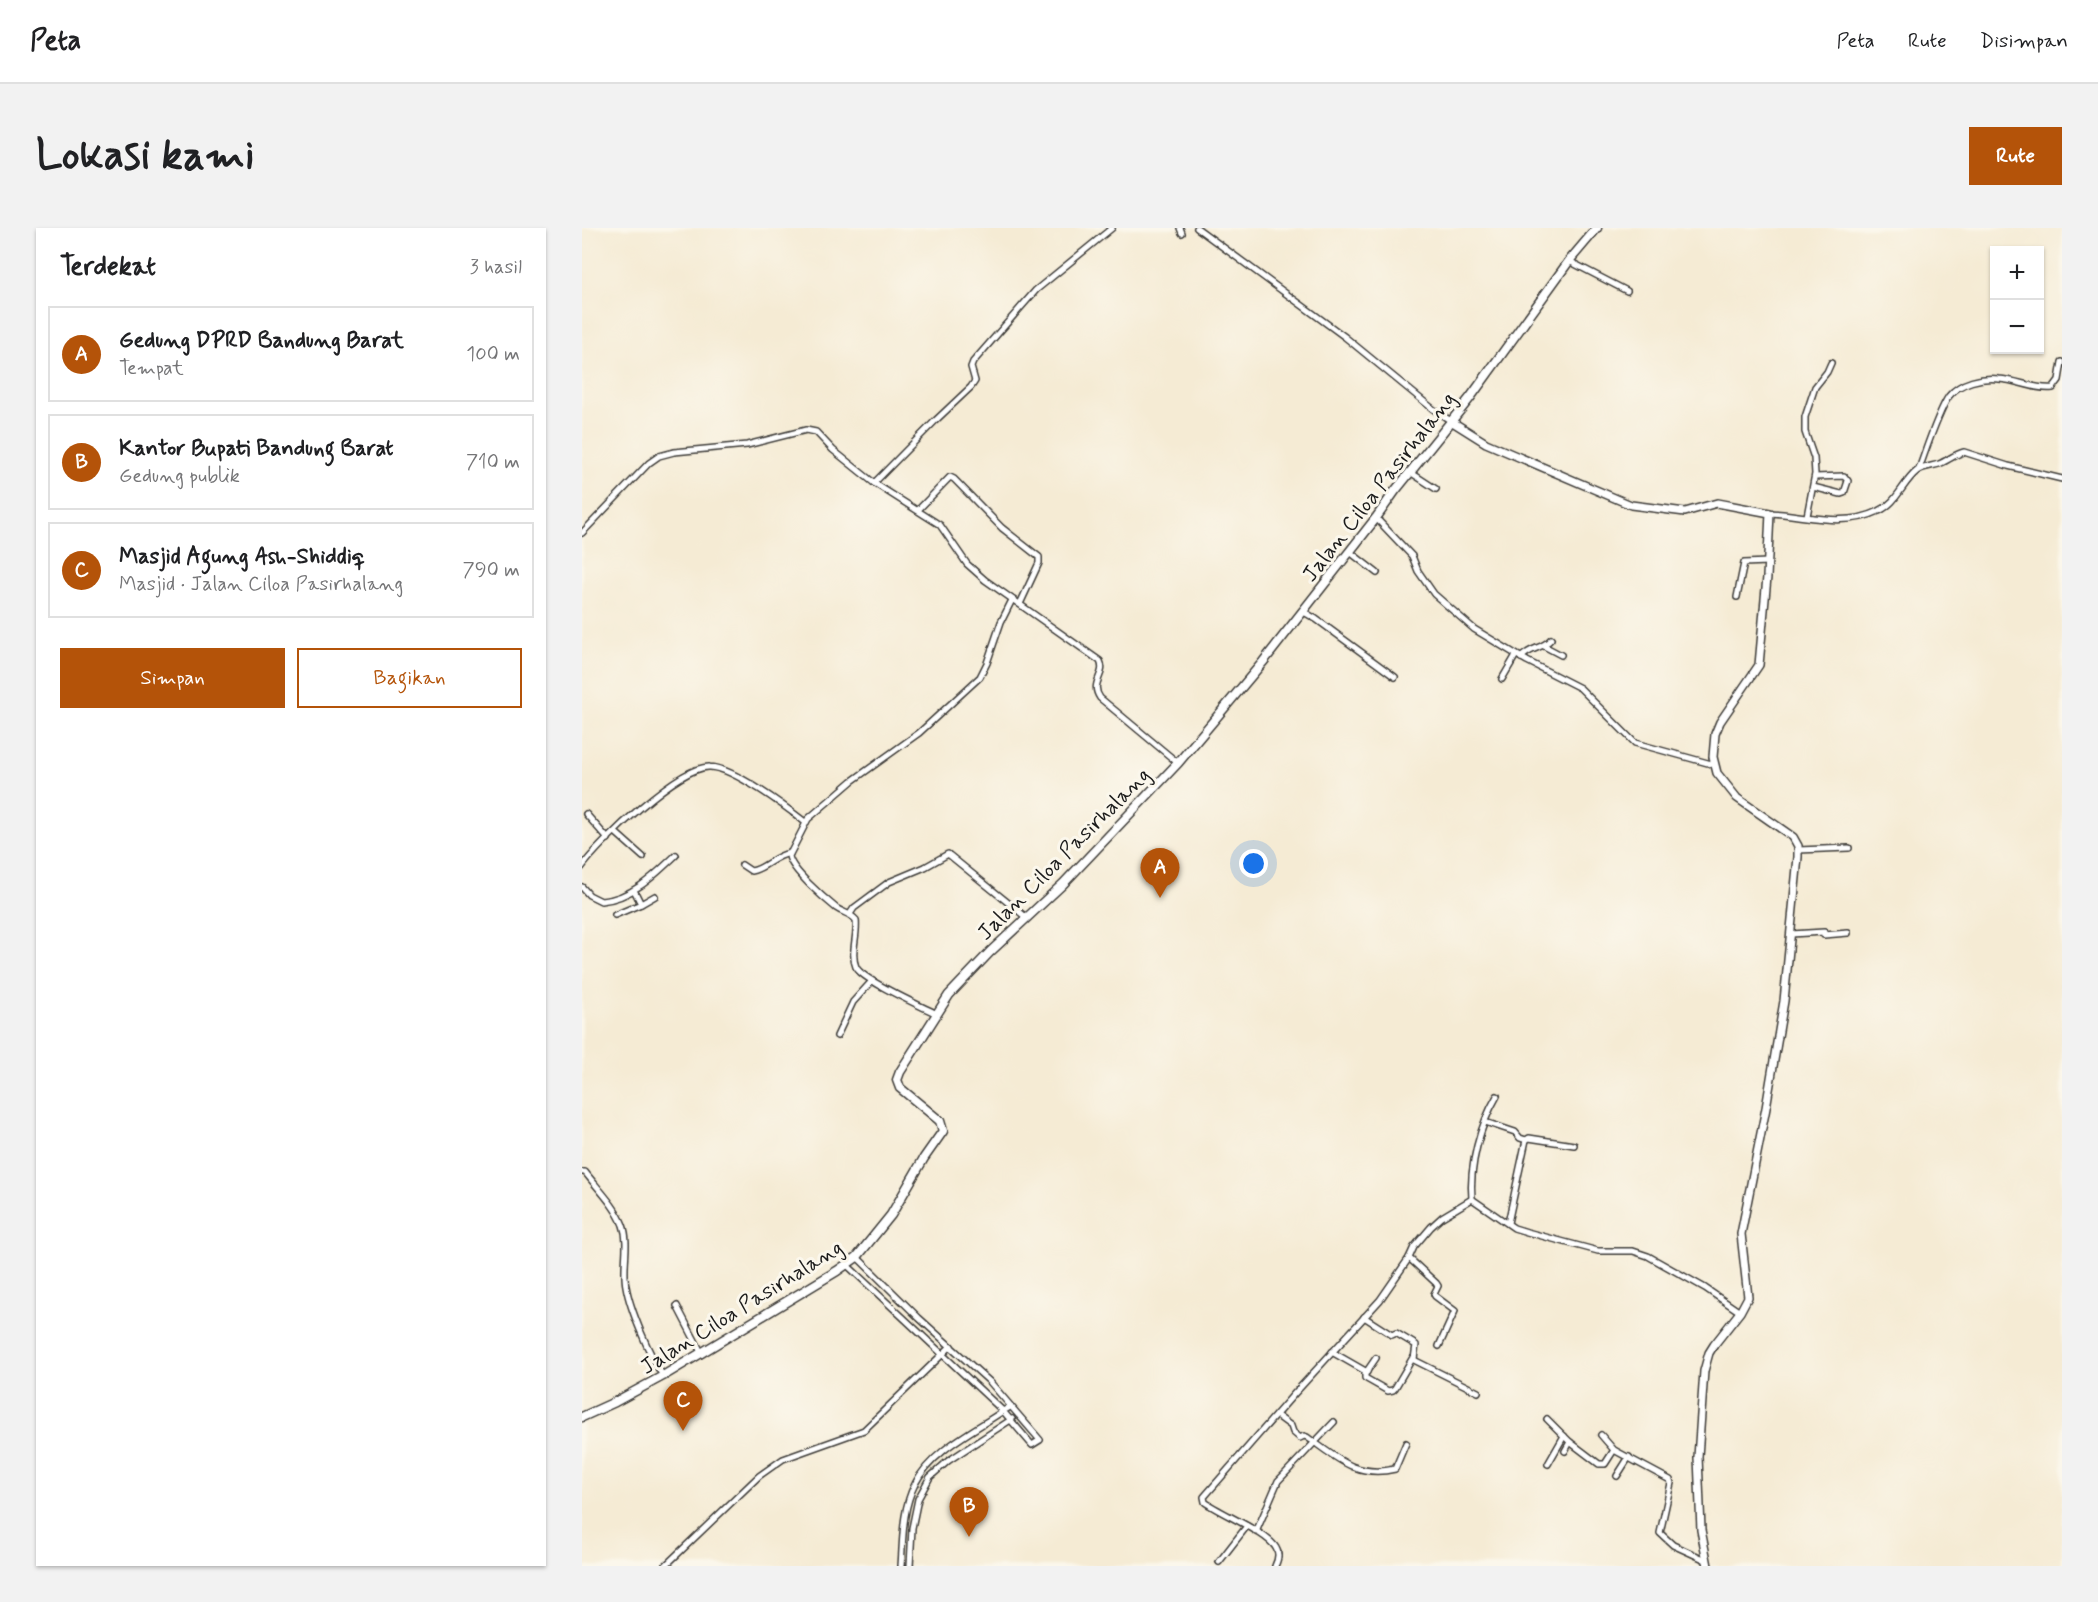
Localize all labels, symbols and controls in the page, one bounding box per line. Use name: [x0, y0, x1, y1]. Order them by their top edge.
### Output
text: Peta: [30, 23, 81, 60]
text: Peta: [1837, 27, 1875, 55]
text: Rute: [1908, 27, 1947, 55]
text: Disimpan: [1980, 27, 2068, 55]
button: Rute: [1969, 127, 2062, 185]
text: Lokasi kami: [36, 129, 255, 184]
map controls: [1990, 246, 2044, 354]
button: +: [1990, 246, 2044, 300]
text: Terdekat: [60, 250, 156, 284]
text: 3 hasil: [470, 254, 522, 281]
button: −: [1990, 300, 2044, 354]
text: Gedung DPRD Bandung Barat: [119, 327, 404, 355]
text: A: [75, 341, 88, 368]
text: 100 m: [466, 341, 520, 368]
text: Tempat: [119, 355, 184, 382]
street label: Jalan Ciloa Pasirhalang: [1297, 386, 1463, 589]
text: Kantor Bupati Bandung Barat: [119, 435, 394, 463]
text: B: [75, 449, 88, 476]
text: 710 m: [466, 449, 520, 476]
text: Gedung publik: [119, 463, 240, 490]
text: Masjid Agung Ash-Shiddiq: [119, 543, 365, 571]
text: C: [74, 557, 89, 584]
text: 790 m: [463, 557, 520, 584]
text: Masjid · Jalan Ciloa Pasirhalang: [119, 571, 403, 598]
button: Simpan: [60, 648, 285, 708]
button: Bagikan: [297, 648, 522, 708]
street label: Jalan Ciloa Pasirhalang: [972, 762, 1158, 948]
pin: A: [1140, 848, 1180, 898]
your location: [1239, 849, 1268, 878]
street label: Jalan Ciloa Pasirhalang: [636, 1234, 849, 1382]
pin: C: [664, 1382, 702, 1431]
pin: B: [950, 1488, 988, 1537]

